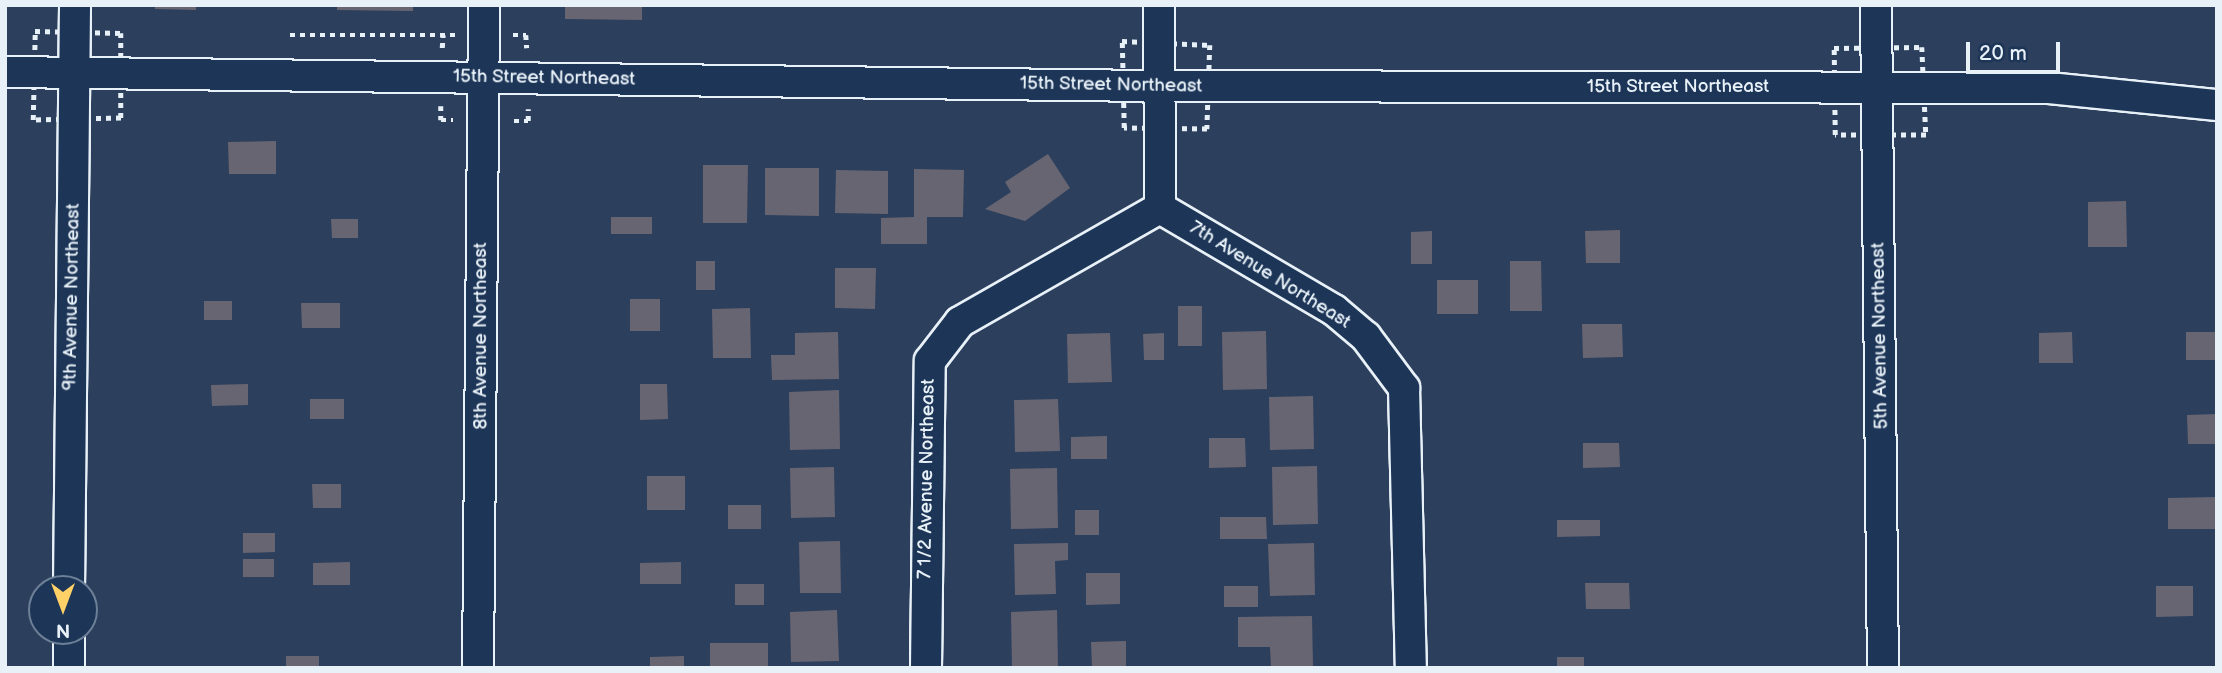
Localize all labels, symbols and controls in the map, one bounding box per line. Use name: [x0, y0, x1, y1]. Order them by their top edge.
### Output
scale bar: [1970, 28, 2064, 72]
text: 20 m: [1979, 41, 2027, 66]
street label: 15th Street Northeast: [452, 65, 636, 91]
street label: 15th Street Northeast: [1019, 72, 1203, 98]
street label: 15th Street Northeast: [1587, 76, 1769, 98]
street label: 9th Avenue Northeast: [59, 203, 85, 391]
street label: 7th Avenue Northeast: [1185, 216, 1355, 334]
street label: 8th Avenue Northeast: [470, 242, 492, 430]
street label: 5th Avenue Northeast: [1867, 242, 1893, 430]
street label: 7 1/2 Avenue Northeast: [914, 378, 940, 580]
north arrow: [28, 575, 98, 645]
text: N: [56, 618, 70, 641]

